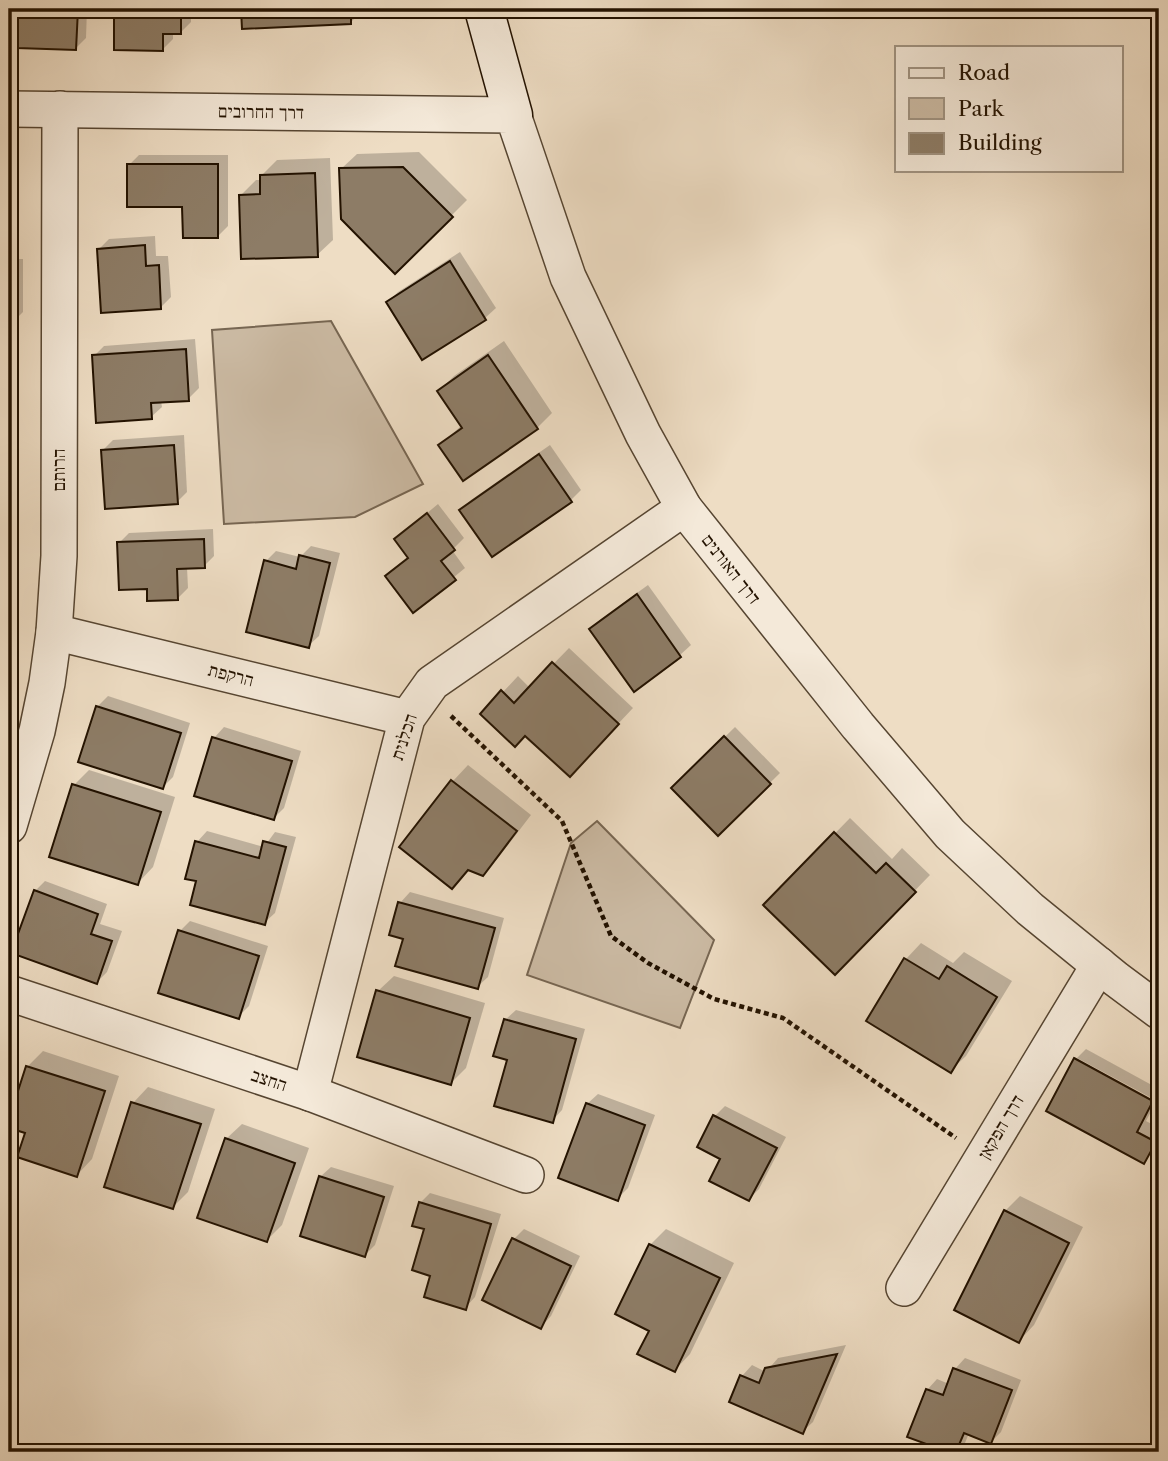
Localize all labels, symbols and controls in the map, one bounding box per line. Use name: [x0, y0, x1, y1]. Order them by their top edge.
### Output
legend: [895, 46, 1122, 172]
text: Road: [958, 60, 1010, 85]
text: Park: [958, 96, 1004, 121]
street label: דרך החרובים: [218, 100, 304, 124]
text: Building: [958, 130, 1043, 155]
street label: הרותם: [48, 449, 70, 491]
street label: דרך האורנים: [697, 529, 765, 609]
street label: הרקפת: [206, 659, 256, 691]
street label: הכלנית: [386, 711, 422, 763]
street label: החצב: [248, 1064, 290, 1096]
street label: דרך הפקאן: [973, 1091, 1029, 1163]

